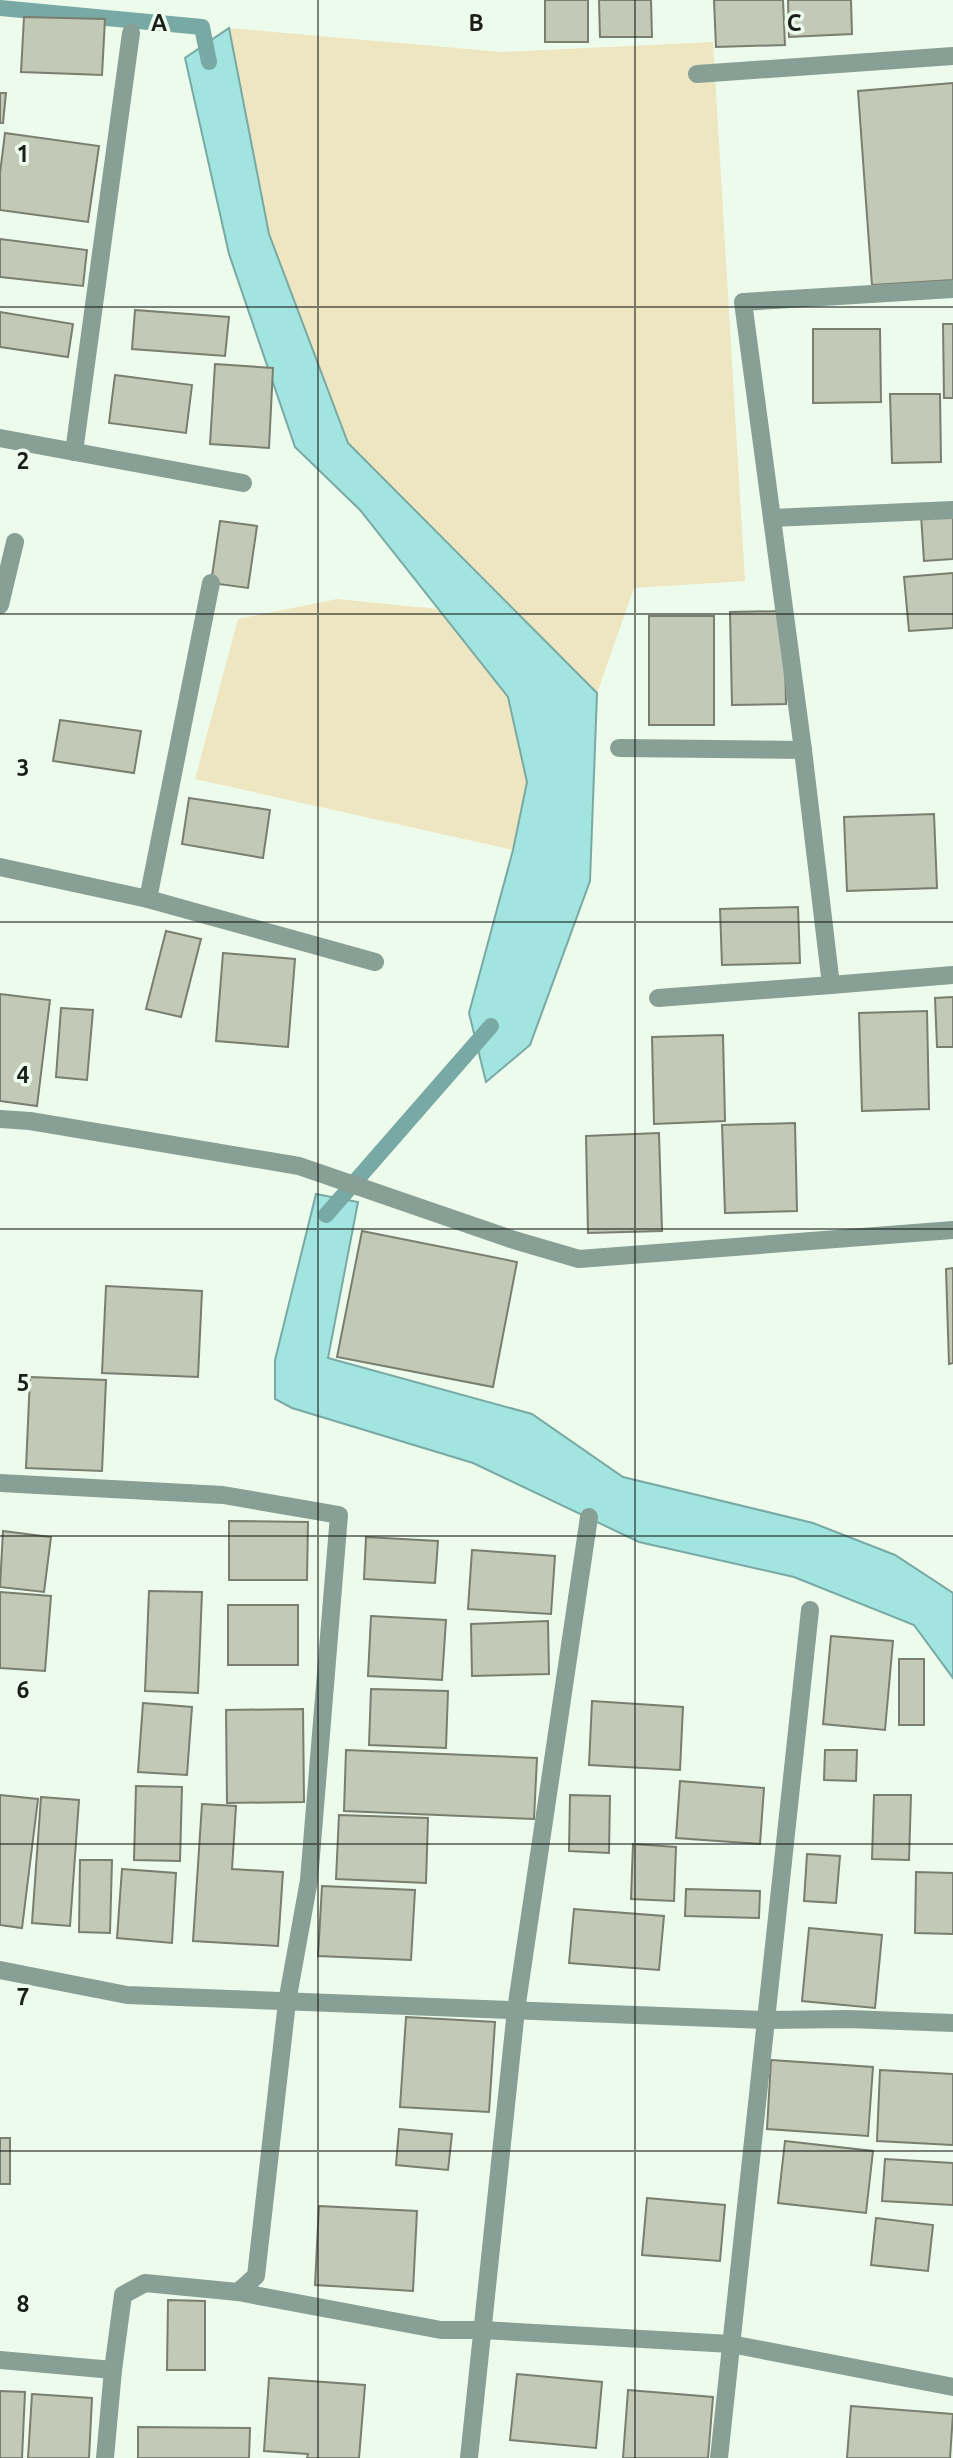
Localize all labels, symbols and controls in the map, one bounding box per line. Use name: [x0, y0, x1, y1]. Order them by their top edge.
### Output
text: A: [151, 10, 167, 35]
text: B: [468, 10, 484, 35]
text: C: [787, 10, 802, 35]
text: 1: [17, 141, 29, 166]
text: 2: [17, 448, 29, 473]
text: 3: [17, 755, 29, 780]
text: 4: [17, 1062, 30, 1087]
text: 5: [17, 1370, 29, 1395]
text: 6: [17, 1677, 30, 1702]
text: 7: [17, 1984, 29, 2009]
text: 8: [17, 2291, 29, 2316]

